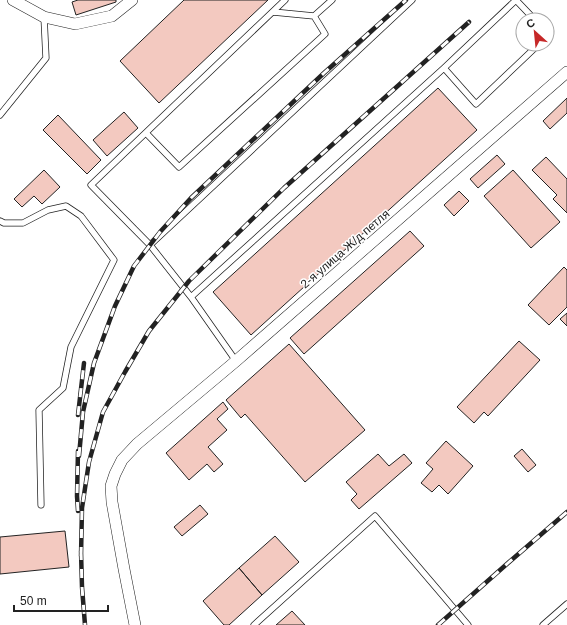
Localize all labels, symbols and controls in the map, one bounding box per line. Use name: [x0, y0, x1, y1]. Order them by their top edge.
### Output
north arrow: [515, 12, 555, 52]
text: С: [524, 16, 537, 30]
street label: 2-я улица Ж/д петля: [298, 207, 392, 291]
scale bar: [14, 587, 108, 613]
text: 50 m: [20, 594, 47, 608]

